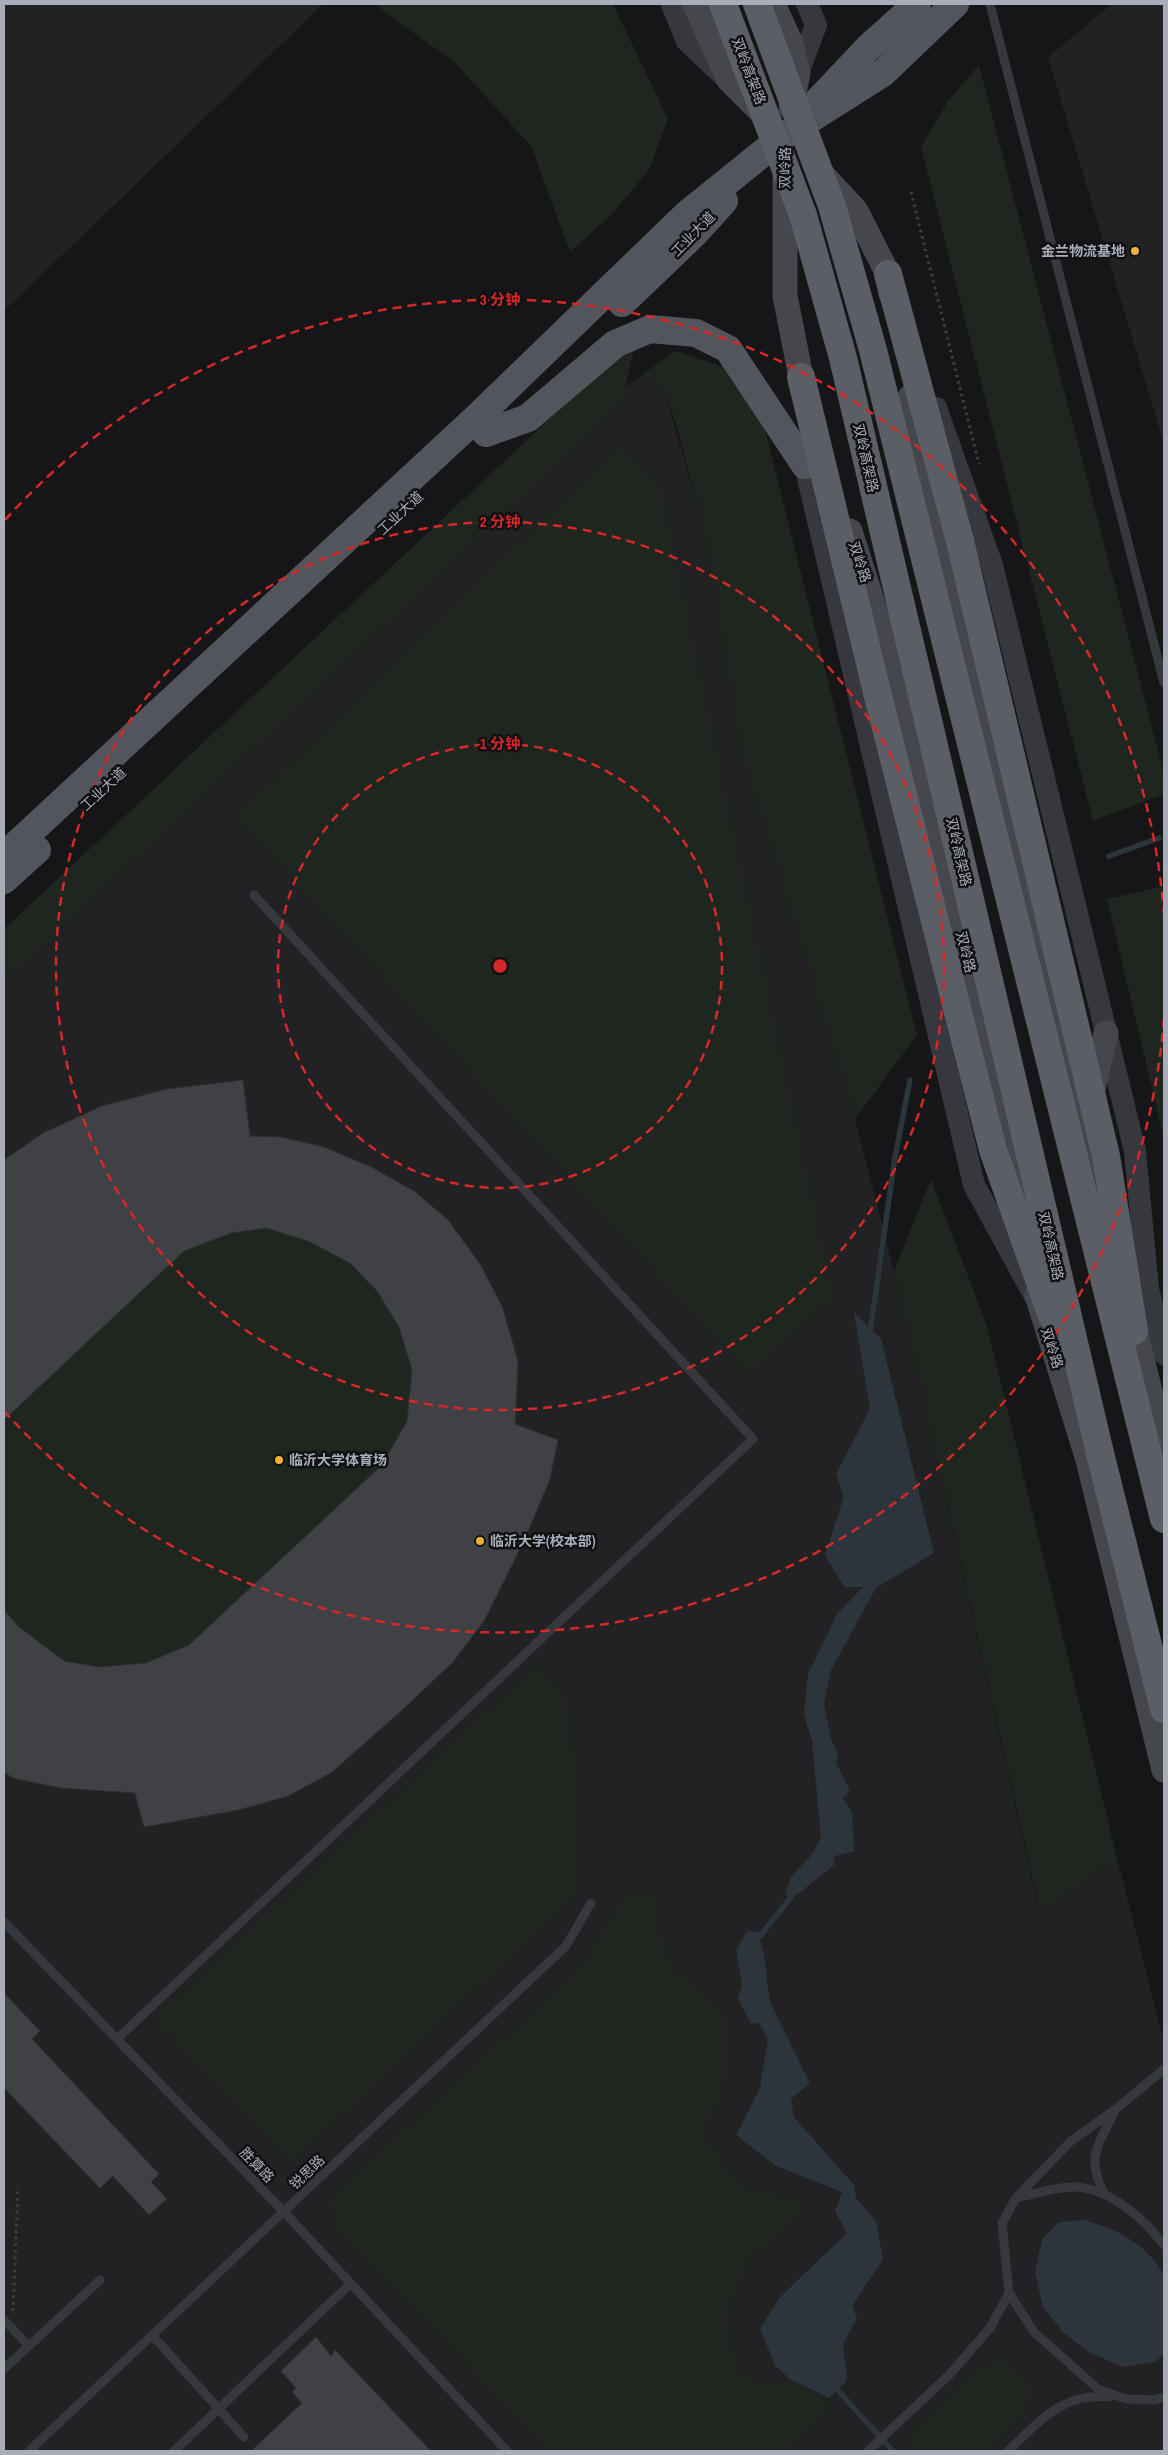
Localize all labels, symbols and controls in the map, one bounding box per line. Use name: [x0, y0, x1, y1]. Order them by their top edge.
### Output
street label: 双岭高架路: [728, 35, 770, 107]
street label: 双岭路: [776, 147, 794, 189]
street label: 工业大道: [667, 208, 719, 260]
place label: 金兰物流基地: [1041, 242, 1125, 260]
marker: 金兰物流基地: [1129, 245, 1141, 257]
text: 3 分钟: [480, 289, 520, 310]
street label: 双岭高架路: [849, 422, 883, 494]
street label: 工业大道: [373, 487, 427, 539]
text: 2 分钟: [480, 511, 520, 532]
street label: 双岭路: [845, 539, 875, 585]
text: 1 分钟: [480, 733, 520, 754]
street label: 工业大道: [76, 763, 130, 815]
street label: 双岭高架路: [942, 816, 976, 888]
street label: 双岭路: [952, 929, 980, 975]
centre of rings: [491, 957, 509, 975]
street label: 双岭高架路: [1034, 1210, 1068, 1282]
street label: 双岭路: [1037, 1325, 1067, 1371]
place label: 临沂大学体育场: [289, 1451, 387, 1469]
marker: 临沂大学体育场: [273, 1454, 285, 1466]
place label: 临沂大学(校本部): [490, 1532, 596, 1550]
marker: 临沂大学(校本部): [474, 1535, 486, 1547]
street label: 胜算路: [236, 2144, 278, 2186]
street label: 锐思路: [286, 2151, 328, 2193]

